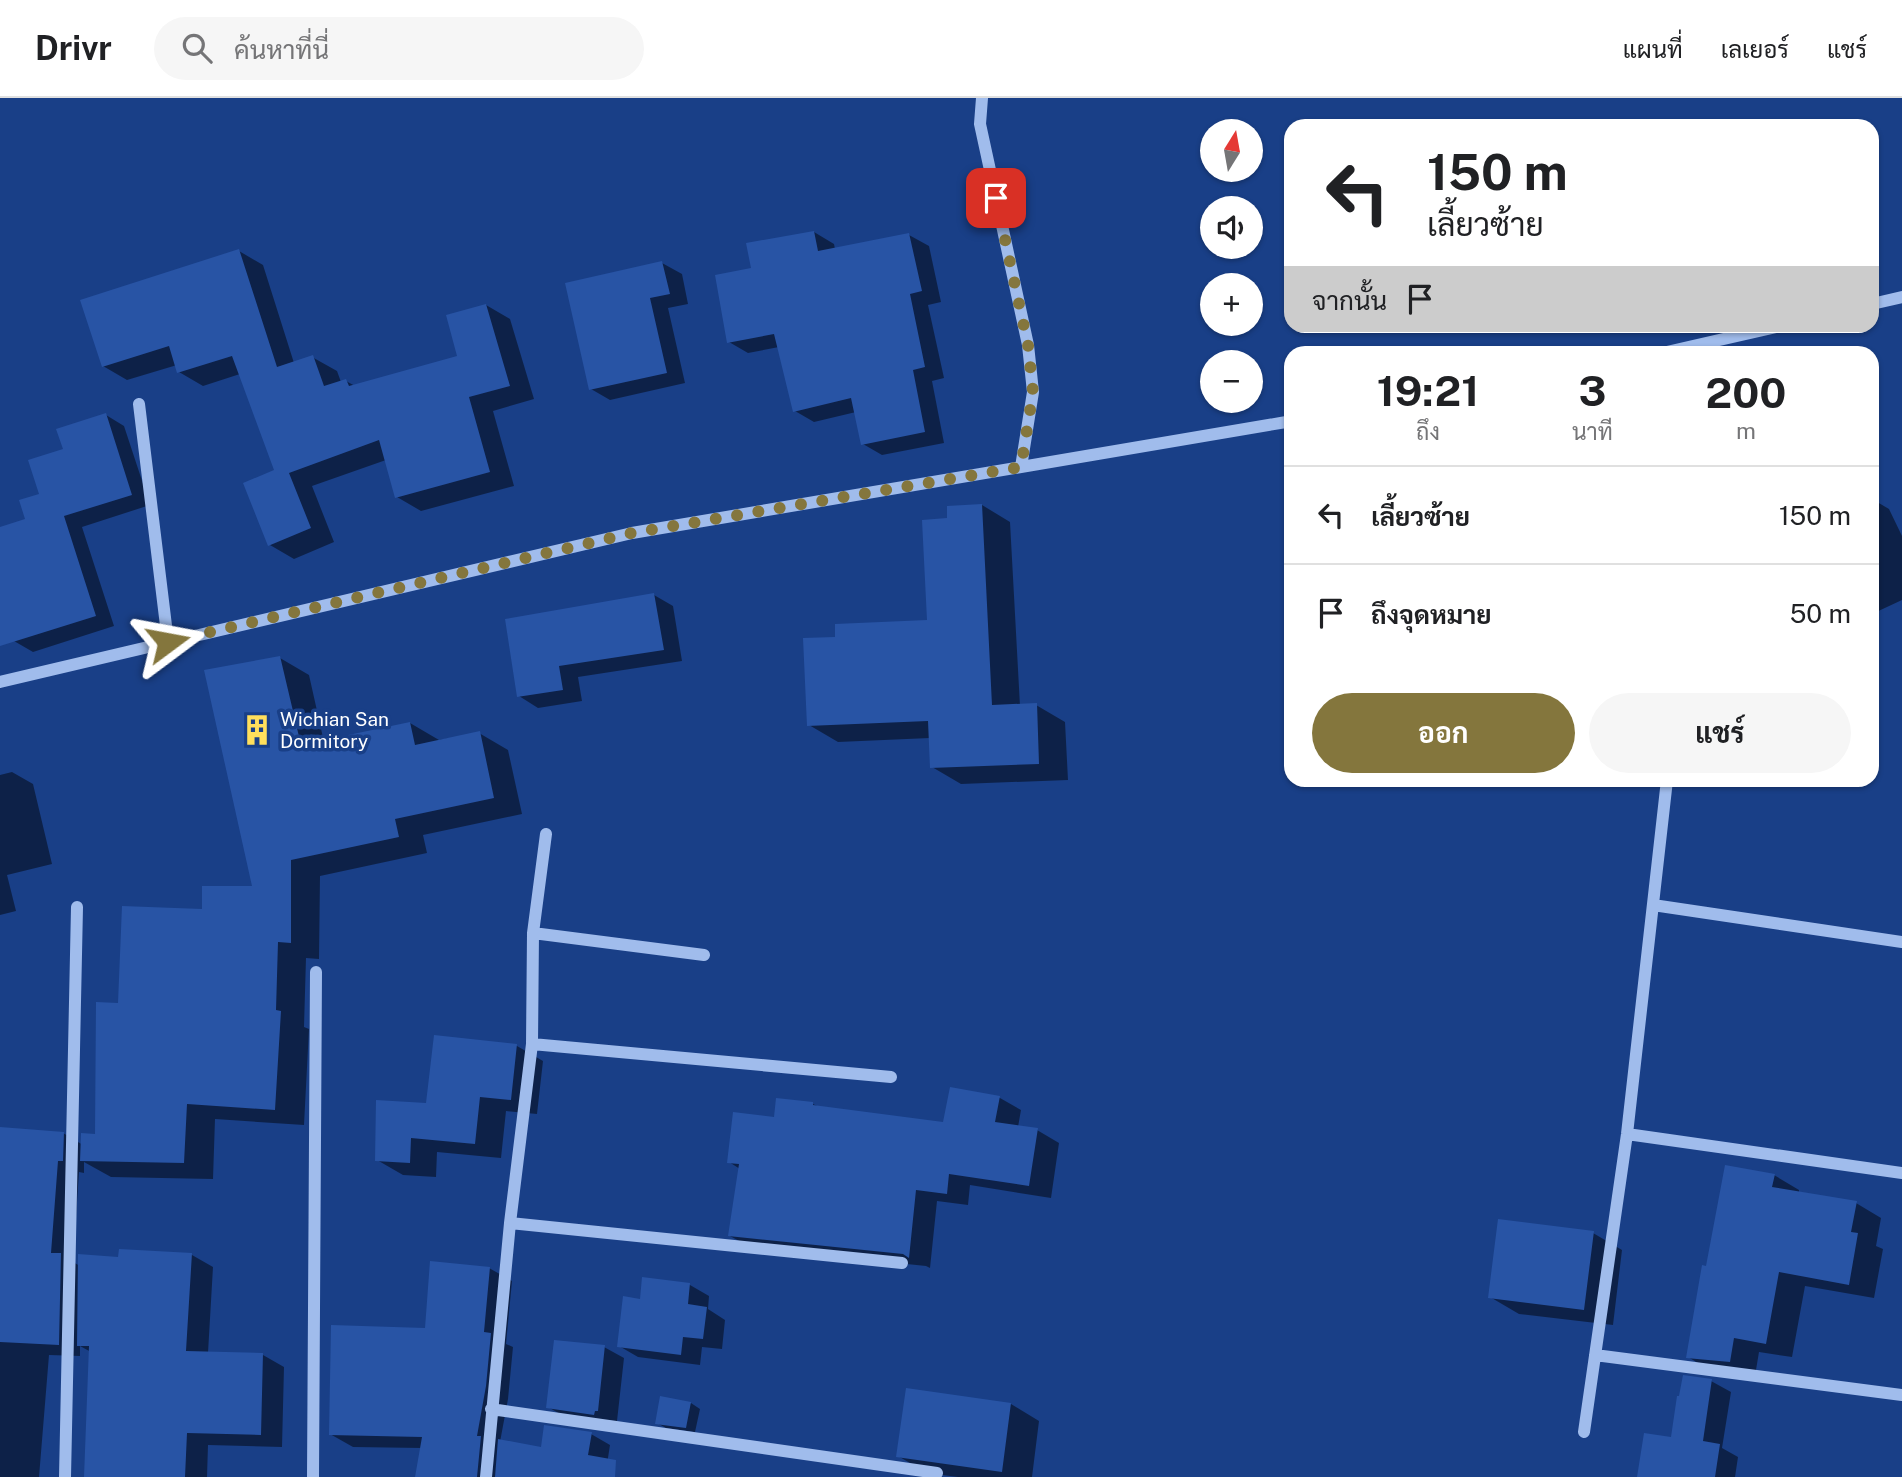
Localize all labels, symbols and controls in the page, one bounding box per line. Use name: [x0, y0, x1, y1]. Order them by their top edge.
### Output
search box: [154, 17, 644, 80]
text: Drivr: [35, 29, 112, 67]
icon: search: [178, 29, 216, 67]
text: ค้นหาที่นี่: [234, 34, 329, 65]
text: แผนที่: [1623, 35, 1683, 63]
text: เลเยอร์: [1721, 35, 1789, 63]
text: แชร์: [1827, 35, 1867, 63]
north arrow: [1200, 119, 1264, 182]
map controls: [1200, 119, 1263, 413]
text: 150 m: [1427, 143, 1568, 201]
icon: left: [1312, 147, 1403, 238]
pin: [966, 168, 1026, 228]
icon: arrive: [977, 179, 1015, 217]
button: sound: [1200, 196, 1263, 259]
text: เลี้ยวซ้าย: [1427, 206, 1544, 243]
button: +: [1200, 273, 1263, 336]
icon: arrive: [1401, 280, 1439, 318]
text: จากนั้น: [1312, 285, 1387, 316]
button: −: [1200, 350, 1263, 413]
text: 19:21: [1377, 366, 1479, 415]
text: 3: [1578, 366, 1606, 415]
text: 200: [1706, 368, 1786, 417]
text: m: [1736, 417, 1756, 444]
text: ถึง: [1416, 418, 1440, 445]
text: นาที: [1572, 418, 1613, 445]
icon: left: [1312, 496, 1350, 534]
text: 150 m: [1779, 500, 1851, 531]
text: เลี้ยวซ้าย: [1371, 501, 1470, 532]
icon: arrive: [1312, 594, 1350, 632]
text: 50 m: [1790, 598, 1851, 629]
text: ถึงจุดหมาย: [1371, 599, 1492, 630]
position arrow: [131, 605, 205, 679]
button: ออก: [1312, 693, 1575, 773]
button: แชร์: [1589, 693, 1851, 773]
place label: Wichian San Dormitory: [280, 708, 389, 752]
building icon: Wichian San Dormitory: [240, 713, 274, 747]

